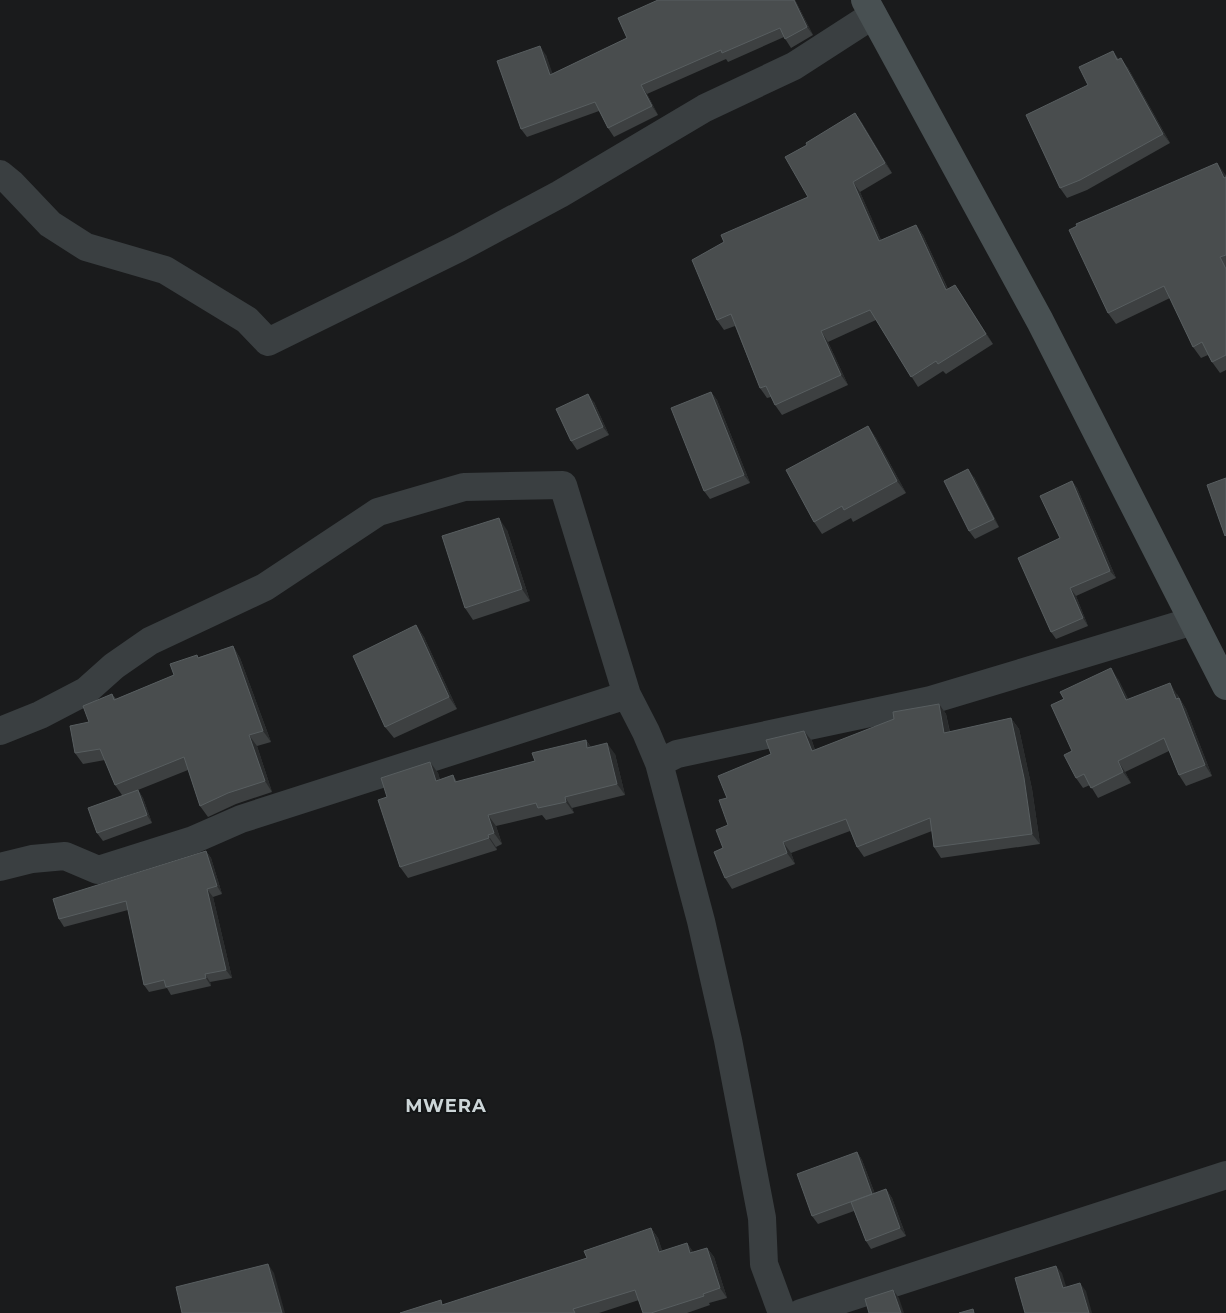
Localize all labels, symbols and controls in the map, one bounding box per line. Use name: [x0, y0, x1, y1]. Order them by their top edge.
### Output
district label: MWERA: [405, 1095, 487, 1117]

